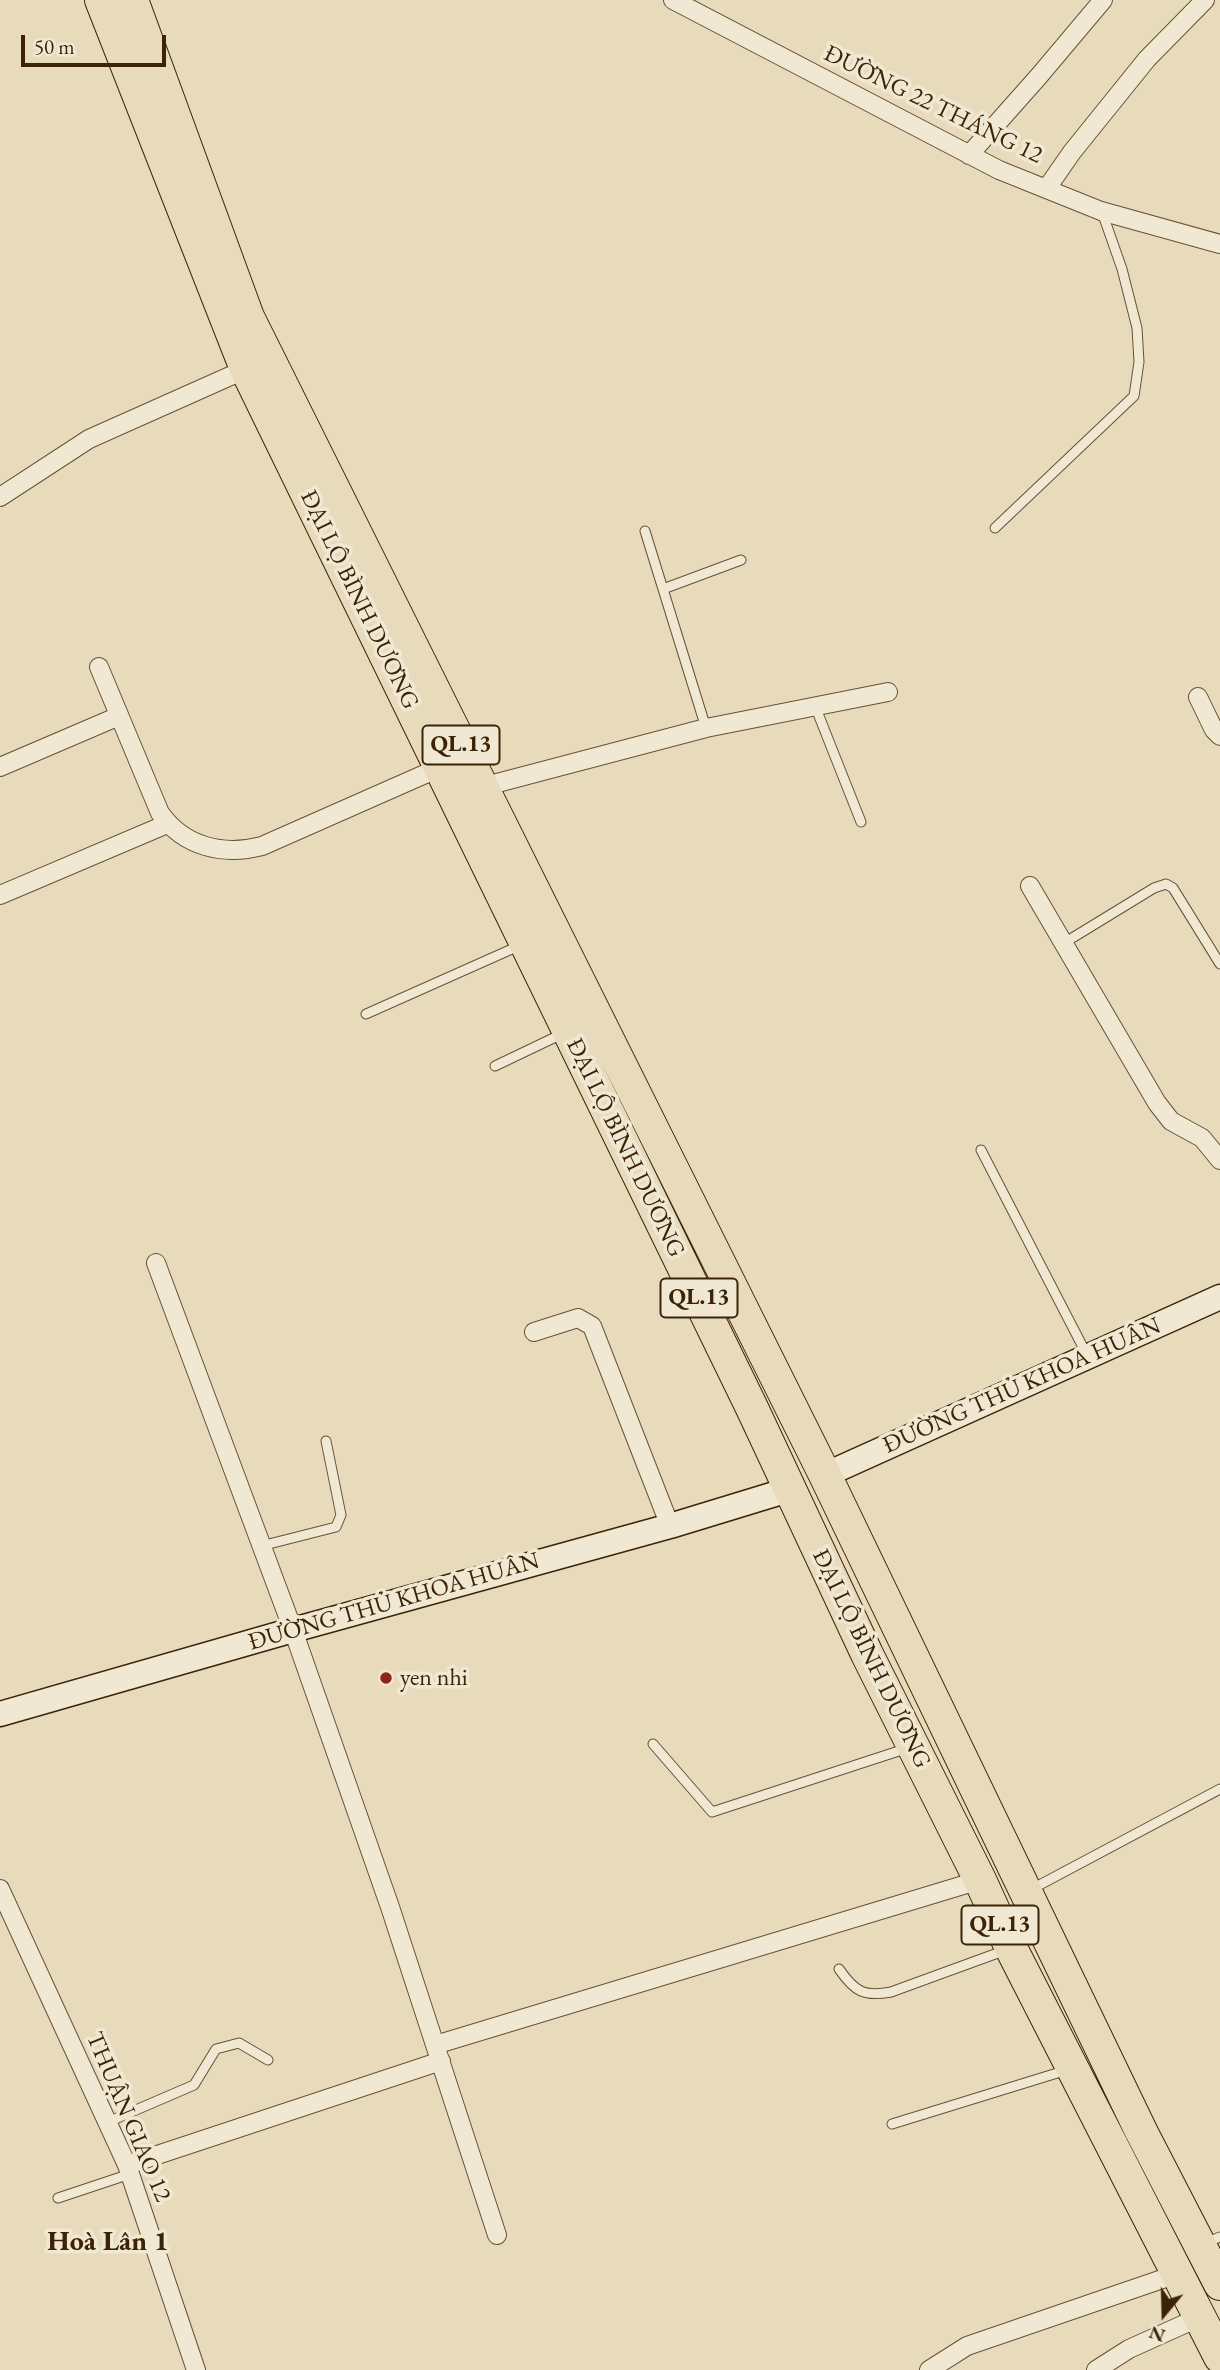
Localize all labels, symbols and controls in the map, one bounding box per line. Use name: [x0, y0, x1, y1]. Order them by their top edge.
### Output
scale bar: [24, 21, 170, 65]
text: 50 m: [34, 33, 75, 60]
street label: ĐƯỜNG 22 THÁNG 12: [819, 40, 1047, 170]
street label: ĐẠI LỘ BÌNH DƯƠNG: [293, 486, 425, 714]
road number: QL.13: [422, 726, 500, 764]
street label: ĐẠI LỘ BÌNH DƯƠNG: [559, 1034, 691, 1262]
road number: QL.13: [660, 1278, 738, 1317]
street label: ĐƯỜNG THỦ KHOA HUÂN: [879, 1312, 1165, 1460]
street label: ĐẠI LỘ BÌNH DƯƠNG: [805, 1545, 937, 1773]
street label: ĐƯỜNG THỦ KHOA HUÂN: [245, 1547, 543, 1657]
place label: yen nhi: [400, 1664, 468, 1692]
marker: yen nhi: [378, 1670, 394, 1686]
road number: QL.13: [962, 1906, 1038, 1944]
street label: THUẬN GIAO 12: [79, 2028, 177, 2206]
district label: Hoà Lân 1: [47, 2225, 169, 2259]
north arrow: [1129, 2279, 1199, 2349]
text: N: [1146, 2320, 1168, 2349]

